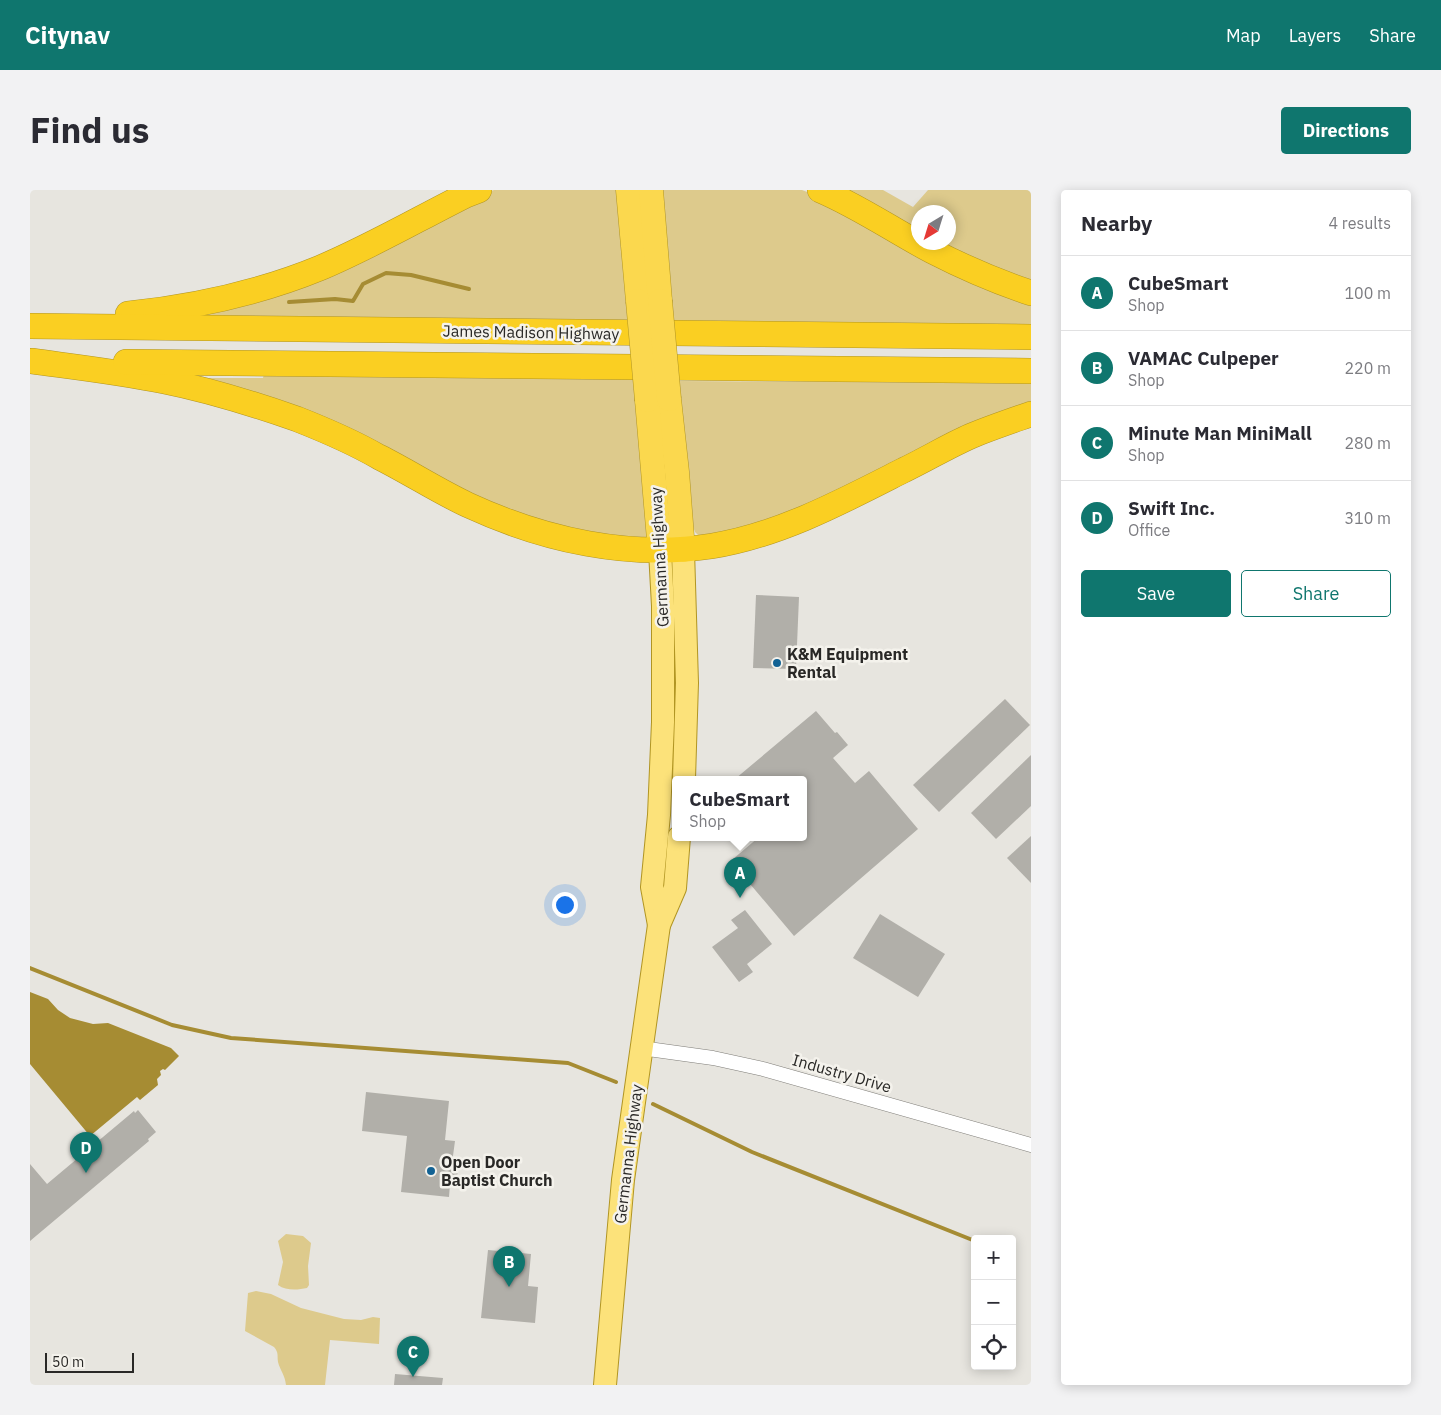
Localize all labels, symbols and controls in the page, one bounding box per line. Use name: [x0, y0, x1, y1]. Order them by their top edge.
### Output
text: Citynav: [25, 19, 110, 51]
text: Map: [1226, 24, 1261, 47]
text: Layers: [1289, 24, 1341, 47]
text: Share: [1369, 24, 1416, 47]
text: Find us: [30, 107, 149, 153]
button: Directions: [1281, 107, 1411, 154]
north arrow: [911, 205, 956, 250]
text: Nearby: [1081, 209, 1152, 237]
text: 4 results: [1328, 213, 1391, 233]
text: CubeSmart: [1128, 271, 1228, 295]
text: A: [1092, 283, 1102, 303]
text: 100 m: [1344, 283, 1391, 303]
text: Shop: [1128, 295, 1165, 315]
street label: James Madison Highway: [442, 320, 620, 344]
text: VAMAC Culpeper: [1128, 346, 1279, 370]
text: B: [1092, 358, 1102, 378]
text: 220 m: [1344, 358, 1391, 378]
text: Shop: [1128, 370, 1165, 390]
text: Minute Man MiniMall: [1128, 421, 1312, 445]
text: C: [1092, 433, 1102, 453]
text: 280 m: [1344, 433, 1391, 453]
text: Shop: [1128, 445, 1165, 465]
street label: Germanna Highway: [645, 486, 673, 628]
text: Swift Inc.: [1128, 496, 1215, 520]
text: D: [1091, 508, 1103, 528]
text: 310 m: [1344, 508, 1391, 528]
text: Office: [1128, 520, 1170, 540]
button: Save: [1081, 570, 1231, 617]
button: Share: [1241, 570, 1391, 617]
place label: K&M Equipment Rental: [787, 644, 908, 682]
marker: K&M Equipment Rental: [771, 657, 783, 669]
popup: [672, 776, 807, 841]
text: CubeSmart: [689, 787, 790, 811]
text: Shop: [689, 811, 726, 831]
pin: A: [724, 857, 756, 898]
your location: [552, 892, 578, 918]
street label: Industry Drive: [790, 1049, 894, 1097]
street label: Germanna Highway: [610, 1083, 646, 1225]
pin: D: [70, 1132, 102, 1173]
place label: Open Door Baptist Church: [441, 1152, 553, 1190]
marker: Open Door Baptist Church: [425, 1165, 437, 1177]
map controls: [971, 1235, 1016, 1370]
button: +: [971, 1235, 1016, 1280]
pin: B: [493, 1246, 525, 1287]
button: −: [971, 1280, 1016, 1325]
button: locate: [971, 1325, 1016, 1370]
pin: C: [397, 1336, 429, 1377]
scale bar: [45, 1350, 134, 1373]
text: 50 m: [52, 1353, 84, 1371]

